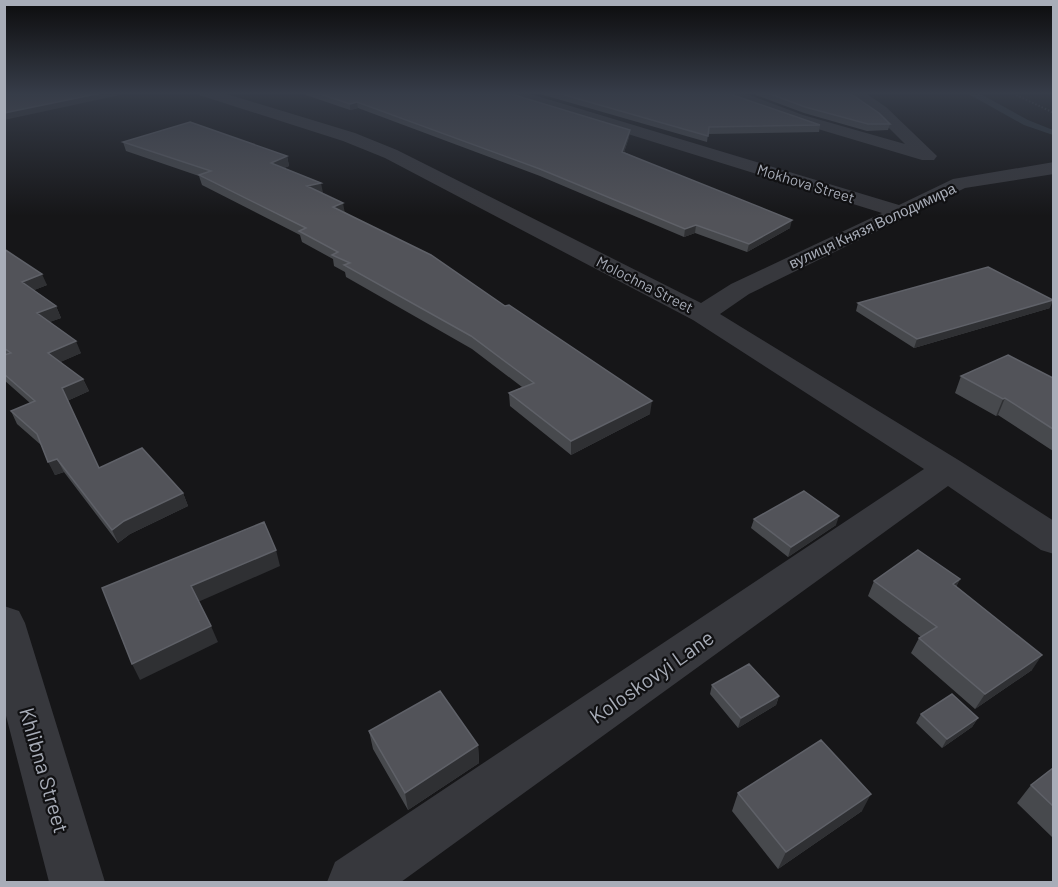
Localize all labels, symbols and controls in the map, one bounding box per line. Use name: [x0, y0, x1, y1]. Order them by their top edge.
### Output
street label: Mokhova Street: [755, 160, 857, 206]
street label: вулиця Князя Володимира: [786, 178, 959, 272]
street label: Molochna Street: [594, 252, 696, 316]
street label: Koloskovyi Lane: [584, 624, 718, 728]
street label: Khlibna Street: [15, 704, 75, 836]

